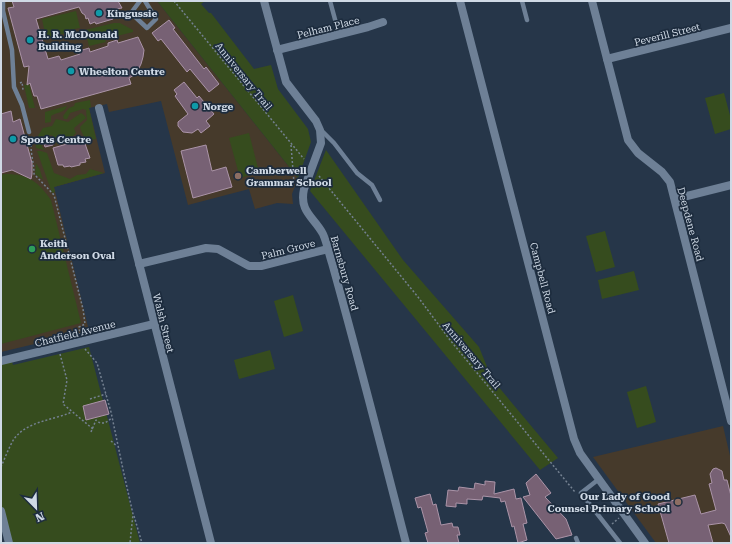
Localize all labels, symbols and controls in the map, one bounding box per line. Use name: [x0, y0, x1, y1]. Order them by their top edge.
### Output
marker: Kingussie: [94, 8, 104, 18]
place label: Kingussie: [107, 8, 157, 19]
street label: Pelham Place: [296, 14, 361, 41]
street label: Peverill Street: [633, 21, 701, 48]
place label: H. R. McDonald Building: [38, 29, 118, 52]
marker: H. R. McDonald Building: [25, 35, 35, 45]
street label: Anniversary Trail: [213, 40, 274, 112]
marker: Wheelton Centre: [66, 66, 76, 76]
place label: Wheelton Centre: [79, 66, 165, 77]
marker: Norge: [190, 101, 200, 111]
place label: Norge: [203, 101, 233, 112]
marker: Sports Centre: [8, 134, 18, 144]
place label: Sports Centre: [21, 134, 91, 145]
place label: Camberwell Grammar School: [246, 165, 332, 188]
marker: Camberwell Grammar School: [233, 171, 243, 181]
street label: Deepdene Road: [675, 186, 706, 263]
street label: Barnsbury Road: [329, 234, 361, 312]
street label: Palm Grove: [260, 237, 317, 261]
place label: Keith Anderson Oval: [40, 238, 116, 261]
street label: Campbell Road: [528, 241, 557, 316]
marker: Keith Anderson Oval: [27, 244, 37, 254]
street label: Walsh Street: [151, 292, 176, 354]
street label: Chatfield Avenue: [34, 318, 117, 349]
street label: Anniversary Trail: [441, 320, 503, 391]
north arrow: [16, 488, 56, 528]
place label: Our Lady of Good Counsel Primary School: [548, 491, 671, 514]
marker: Our Lady of Good Counsel Primary School: [673, 497, 683, 507]
text: N: [33, 509, 46, 525]

